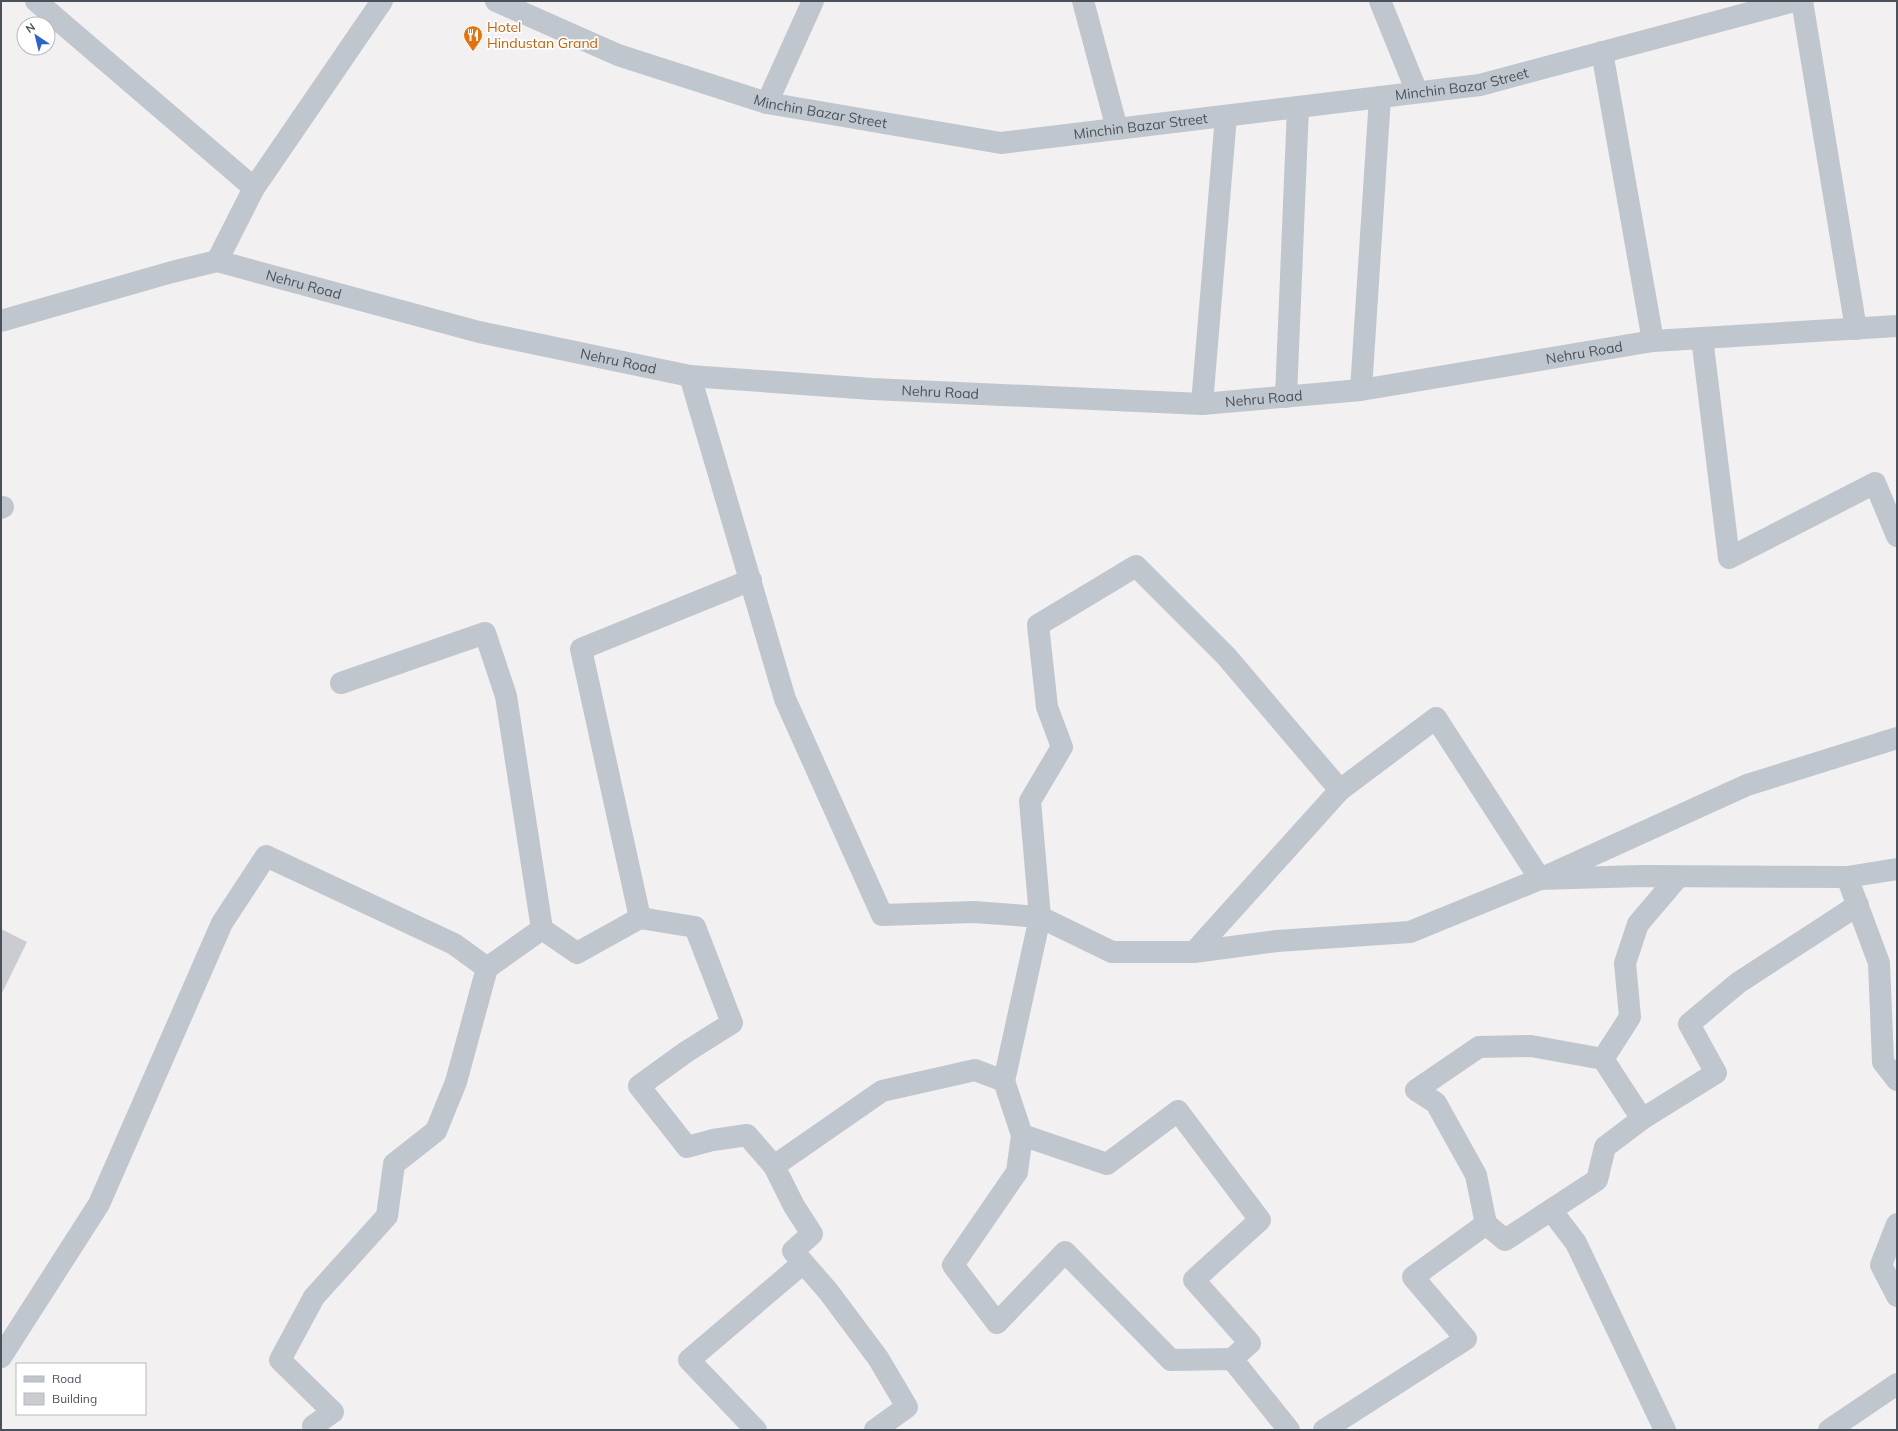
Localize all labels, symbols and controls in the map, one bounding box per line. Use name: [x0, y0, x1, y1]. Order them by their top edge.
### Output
north arrow: [16, 16, 56, 56]
place label: Hotel Hindustan Grand: [487, 18, 598, 52]
text: N: [23, 20, 38, 36]
restaurant icon: Hotel Hindustan Grand: [462, 24, 484, 52]
street label: Minchin Bazar Street: [1394, 63, 1530, 104]
street label: Minchin Bazar Street: [751, 90, 888, 132]
street label: Minchin Bazar Street: [1073, 109, 1209, 143]
street label: Nehru Road: [264, 266, 343, 303]
street label: Nehru Road: [1545, 337, 1624, 368]
street label: Nehru Road: [579, 344, 658, 378]
street label: Nehru Road: [901, 381, 979, 403]
street label: Nehru Road: [1224, 386, 1303, 411]
legend: [16, 1363, 146, 1415]
text: Road: [52, 1371, 81, 1386]
text: Building: [52, 1391, 97, 1406]

